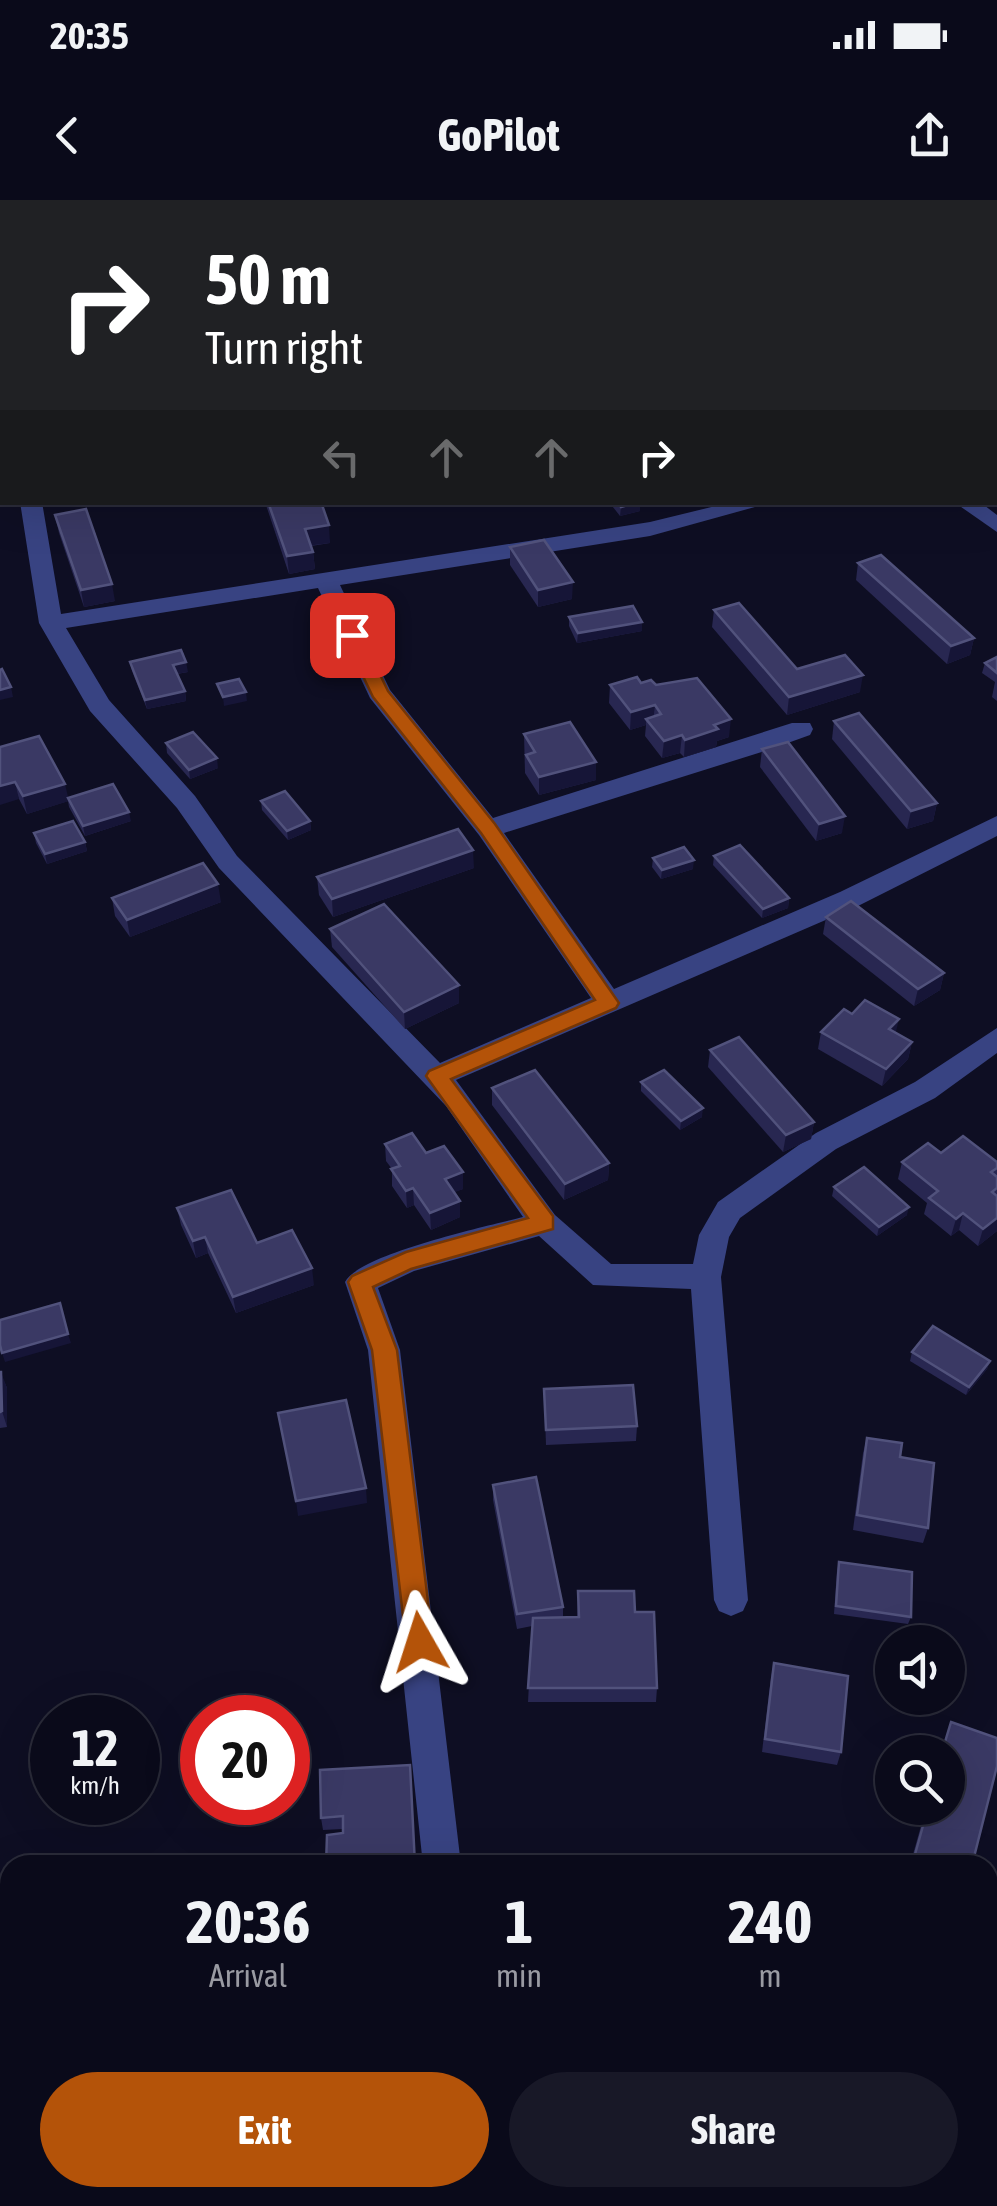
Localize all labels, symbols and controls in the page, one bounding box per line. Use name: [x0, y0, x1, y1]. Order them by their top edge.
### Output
text: 20:35: [50, 14, 129, 57]
icon: back: [40, 108, 95, 163]
icon: share: [902, 108, 957, 163]
text: GoPilot: [437, 109, 560, 161]
text: 50 m: [205, 239, 331, 319]
icon: right: [40, 240, 170, 370]
text: Turn right: [205, 322, 363, 374]
icon: left: [314, 430, 369, 485]
icon: ahead: [419, 430, 474, 485]
icon: ahead: [524, 430, 579, 485]
icon: right: [629, 430, 684, 485]
pin: [310, 593, 395, 678]
icon: arrive: [325, 608, 380, 663]
position arrow: [368, 1590, 472, 1694]
map controls: [875, 1625, 965, 1825]
button: sound: [875, 1625, 965, 1715]
speed limit sign: 20: [180, 1695, 310, 1825]
text: 12: [71, 1719, 118, 1777]
button: search: [875, 1735, 965, 1825]
text: km/h: [70, 1771, 120, 1799]
text: 20:36: [186, 1887, 310, 1956]
text: 1: [505, 1887, 533, 1956]
text: 240: [728, 1887, 812, 1956]
text: Arrival: [209, 1957, 287, 1994]
text: min: [496, 1957, 542, 1994]
text: m: [758, 1957, 782, 1994]
button: Exit: [40, 2072, 489, 2187]
button: Share: [509, 2072, 958, 2187]

